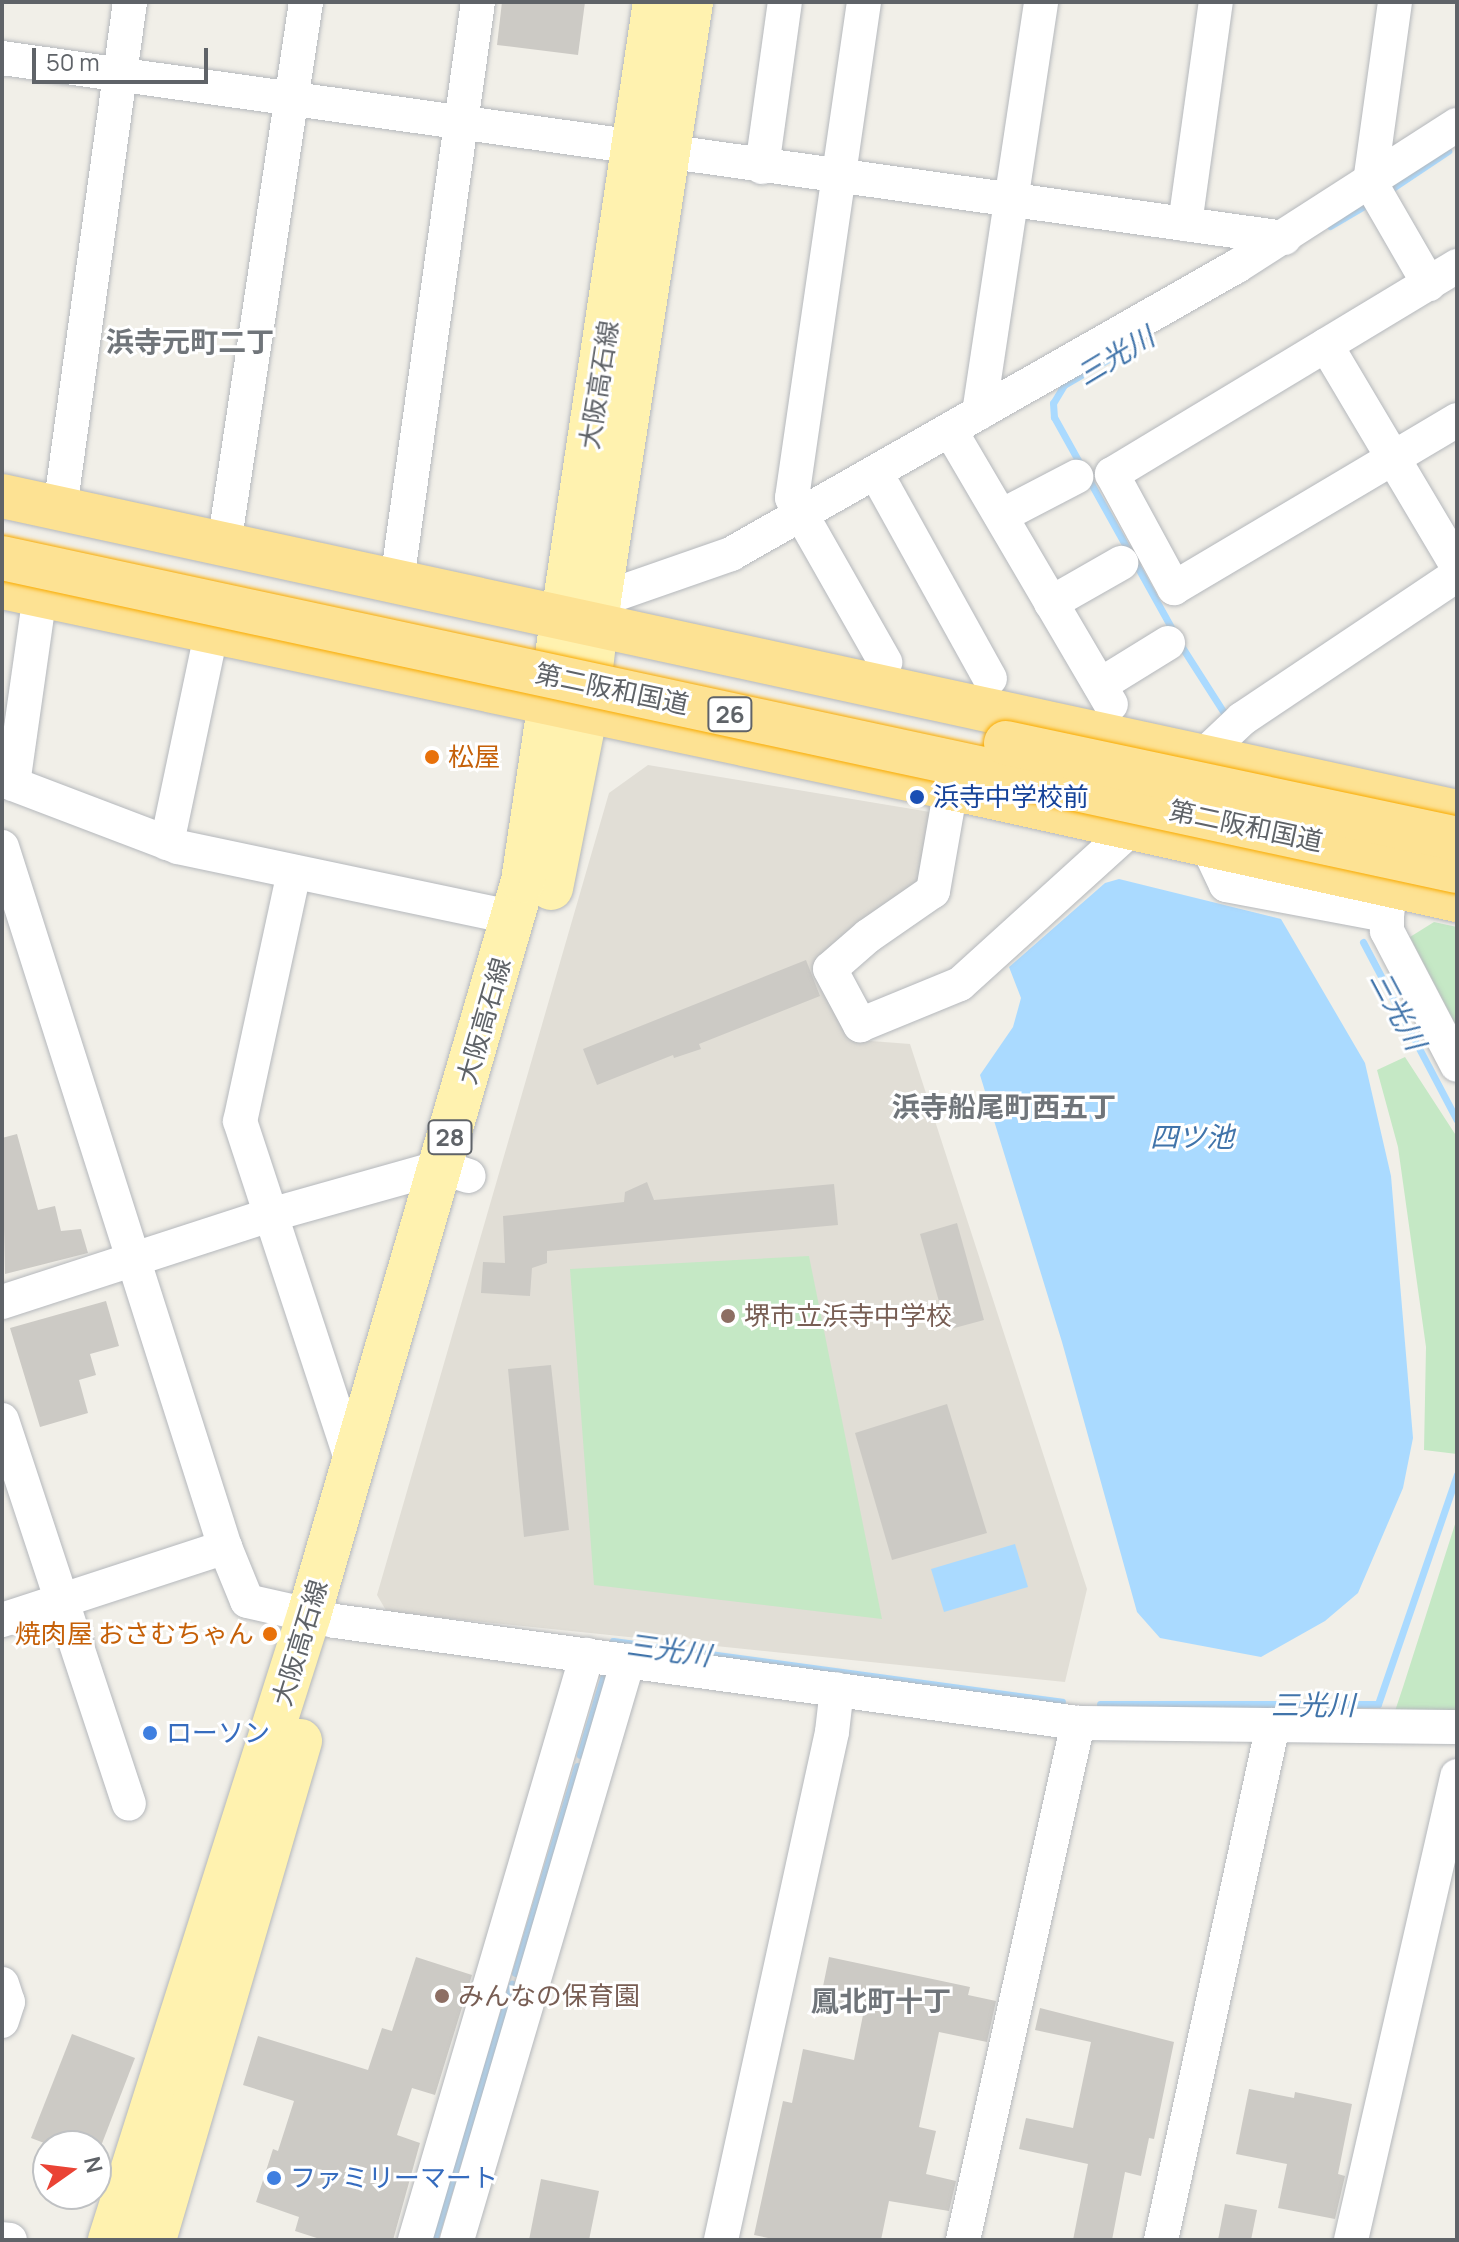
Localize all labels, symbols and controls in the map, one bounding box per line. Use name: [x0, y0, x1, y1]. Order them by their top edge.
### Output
scale bar: [36, 32, 212, 82]
text: 50 m: [46, 45, 100, 78]
street label: 大阪高石線: [573, 318, 625, 452]
water label: 三光川: [1070, 319, 1160, 391]
district label: 浜寺元町二丁: [106, 324, 274, 358]
street label: 第二阪和国道: [532, 658, 692, 720]
road number: 26: [706, 694, 754, 734]
place label: 松屋: [448, 741, 500, 773]
marker: 松屋: [423, 748, 441, 766]
place label: 浜寺中学校前: [933, 781, 1089, 813]
marker: 浜寺中学校前: [908, 788, 926, 806]
street label: 第二阪和国道: [1166, 795, 1326, 857]
street label: 大阪高石線: [451, 954, 517, 1088]
water label: 三光川: [1364, 965, 1434, 1055]
district label: 浜寺船尾町西五丁: [892, 1089, 1116, 1123]
road number: 28: [426, 1117, 474, 1157]
water label: 四ツ池: [1150, 1119, 1234, 1153]
place label: 堺市立浜寺中学校: [744, 1300, 952, 1332]
marker: 堺市立浜寺中学校: [719, 1307, 737, 1325]
street label: 大阪高石線: [266, 1576, 334, 1710]
place label: 焼肉屋 おさむちゃん: [15, 1618, 254, 1650]
marker: 焼肉屋 おさむちゃん: [261, 1625, 279, 1643]
water label: 三光川: [625, 1627, 713, 1671]
water label: 三光川: [1271, 1687, 1355, 1721]
place label: ローソン: [166, 1717, 270, 1749]
marker: ローソン: [141, 1724, 159, 1742]
place label: みんなの保育園: [458, 1980, 640, 2012]
district label: 鳳北町十丁: [811, 1983, 951, 2017]
marker: みんなの保育園: [433, 1987, 451, 2005]
north arrow: [32, 2130, 112, 2210]
text: N: [77, 2153, 110, 2176]
place label: ファミリーマート: [290, 2162, 498, 2194]
marker: ファミリーマート: [265, 2169, 283, 2187]

